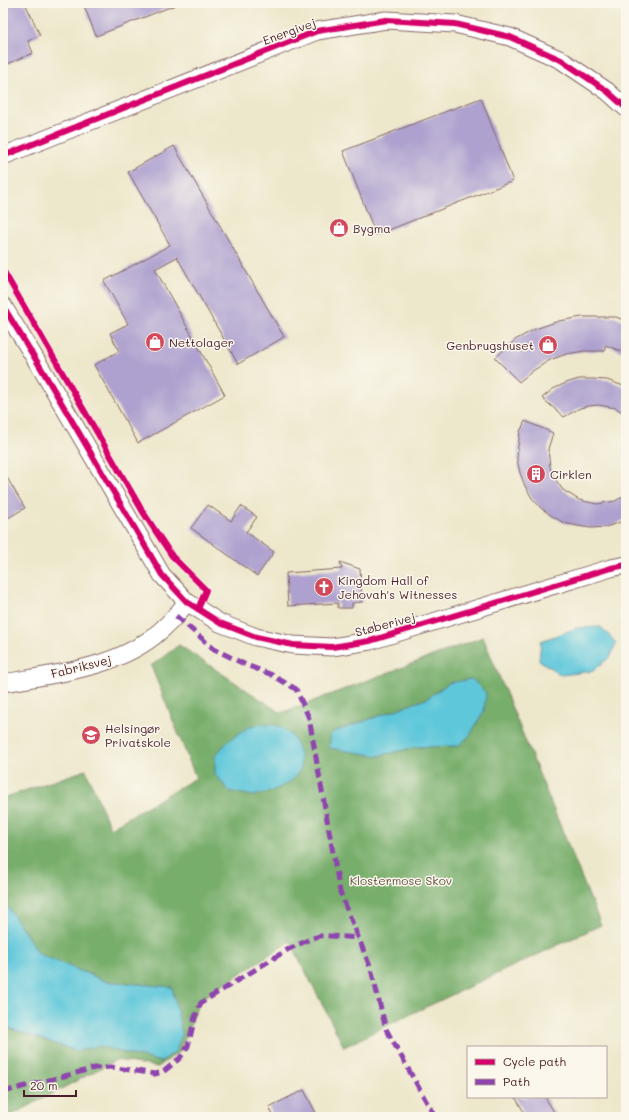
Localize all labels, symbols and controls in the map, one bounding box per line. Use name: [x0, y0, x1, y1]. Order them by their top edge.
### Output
street label: Energivej: [260, 14, 318, 48]
shop icon: Bygma: [328, 217, 350, 239]
place label: Bygma: [353, 220, 391, 236]
shop icon: Nettolager: [144, 331, 166, 353]
place label: Nettolager: [169, 334, 234, 350]
shop icon: Genbrugshuset: [537, 334, 559, 356]
place label: Genbrugshuset: [446, 337, 534, 353]
building icon: Cirklen: [525, 463, 547, 485]
place label: Cirklen: [550, 466, 592, 482]
place label: Kingdom Hall of Jehovah's Witnesses: [338, 572, 457, 602]
church icon: Kingdom Hall of Jehovah's Witnesses: [313, 576, 335, 598]
street label: Støberivej: [353, 608, 417, 640]
street label: Fabriksvej: [49, 651, 113, 681]
place label: Helsingør Privatskole: [105, 720, 171, 750]
school or university icon: Helsingør Privatskole: [80, 724, 102, 746]
park label: Klostermose Skov: [350, 872, 452, 888]
legend: [467, 1046, 607, 1098]
text: Cycle path: [503, 1053, 566, 1069]
scale bar: [24, 1072, 76, 1098]
text: Path: [503, 1073, 530, 1089]
text: 20 m: [30, 1077, 58, 1093]

